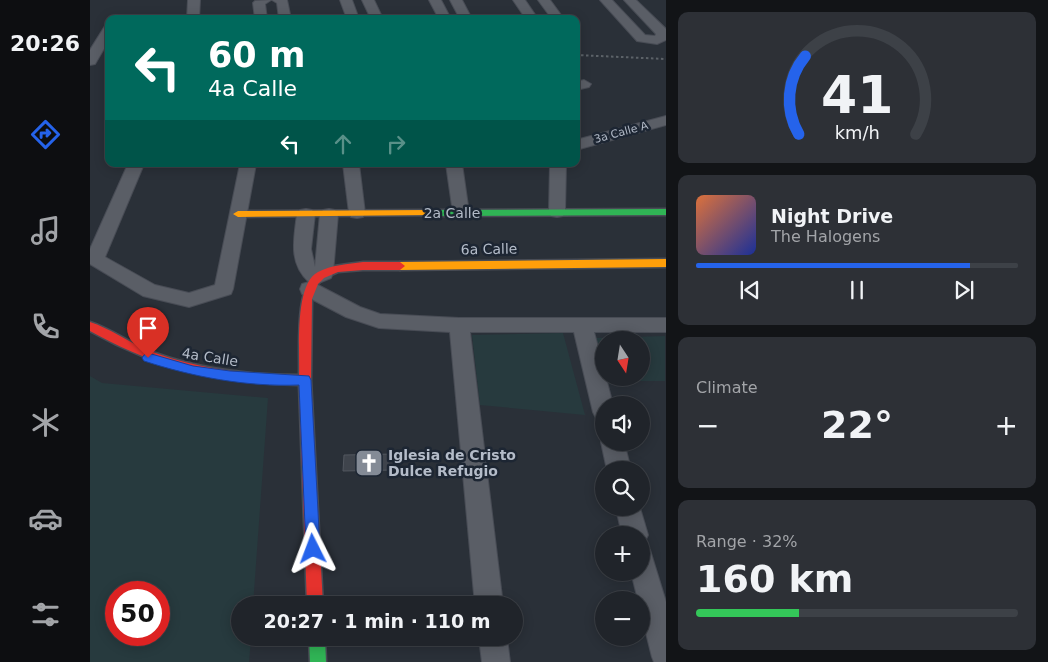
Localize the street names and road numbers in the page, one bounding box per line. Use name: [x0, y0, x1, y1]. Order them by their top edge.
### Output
street label: 3a Calle A: [593, 119, 650, 146]
street label: 2a Calle: [424, 205, 480, 221]
street label: 6a Calle: [461, 241, 517, 257]
street label: 4a Calle: [181, 345, 239, 369]

